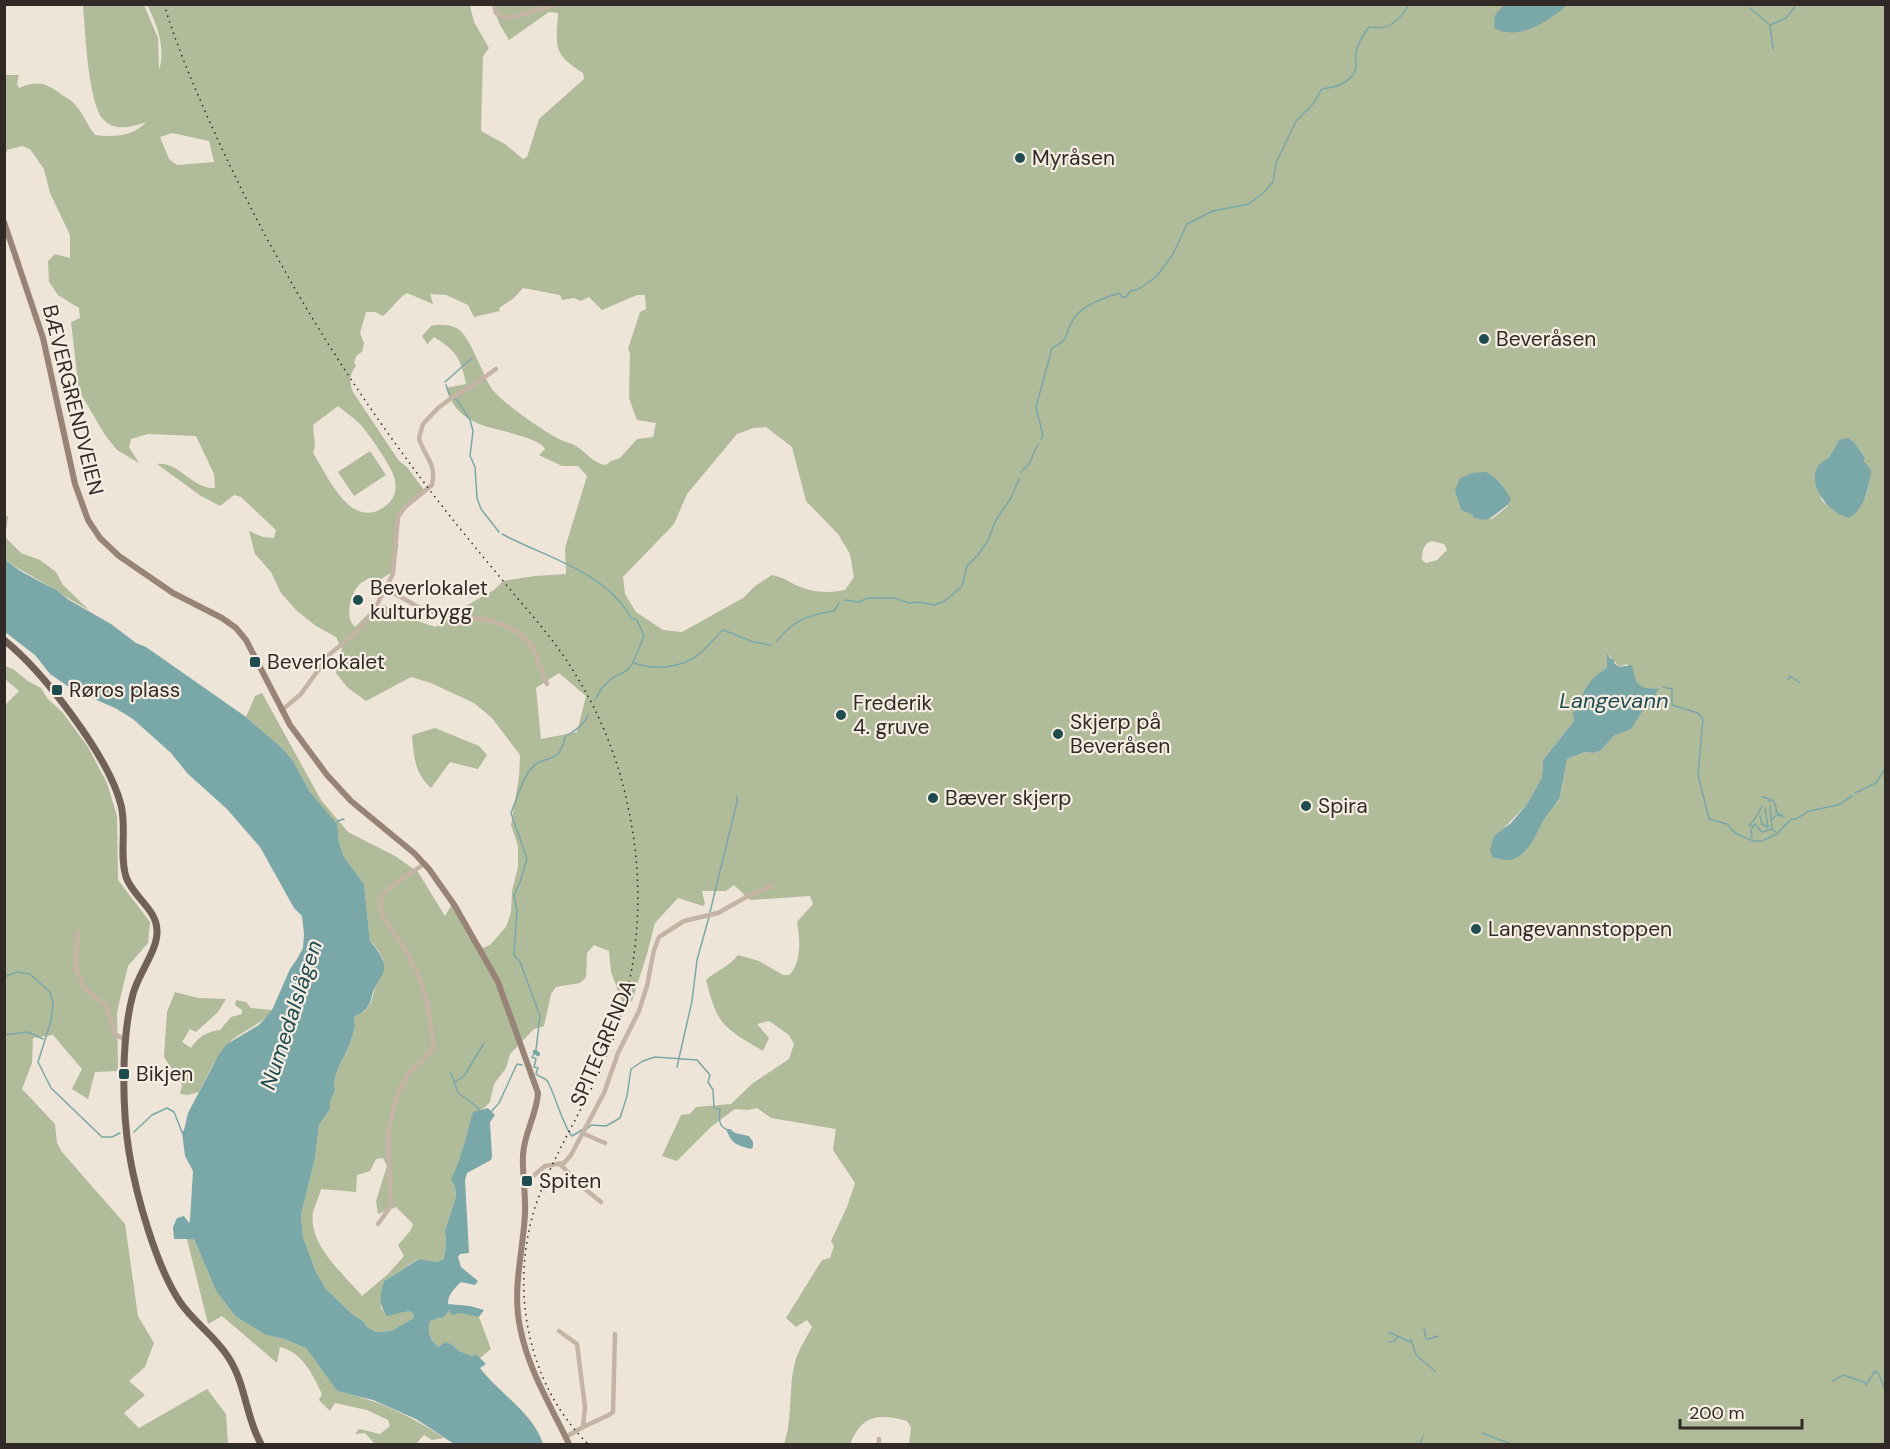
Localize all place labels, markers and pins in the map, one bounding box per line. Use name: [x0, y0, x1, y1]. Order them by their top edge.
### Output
place label: Myråsen: [1032, 144, 1115, 172]
marker: Myråsen: [1013, 151, 1027, 165]
place label: Beveråsen: [1496, 325, 1596, 353]
marker: Beveråsen: [1477, 332, 1491, 346]
place label: Beverlokalet kulturbygg: [370, 574, 488, 626]
marker: Beverlokalet kulturbygg: [351, 593, 365, 607]
place label: Beverlokalet: [267, 648, 385, 676]
marker: Beverlokalet: [248, 655, 262, 669]
place label: Røros plass: [69, 676, 180, 704]
marker: Røros plass: [50, 683, 64, 697]
place label: Frederik 4. gruve: [853, 689, 932, 741]
marker: Frederik 4. gruve: [834, 708, 848, 722]
place label: Skjerp på Beveråsen: [1070, 708, 1170, 760]
marker: Skjerp på Beveråsen: [1051, 727, 1065, 741]
place label: Bæver skjerp: [945, 784, 1071, 812]
marker: Bæver skjerp: [926, 791, 940, 805]
place label: Spira: [1318, 792, 1368, 820]
marker: Spira: [1299, 799, 1313, 813]
place label: Langevannstoppen: [1488, 915, 1672, 943]
marker: Langevannstoppen: [1469, 922, 1483, 936]
place label: Bikjen: [136, 1060, 193, 1088]
marker: Bikjen: [117, 1067, 131, 1081]
place label: Spiten: [539, 1167, 601, 1195]
marker: Spiten: [520, 1174, 534, 1188]

